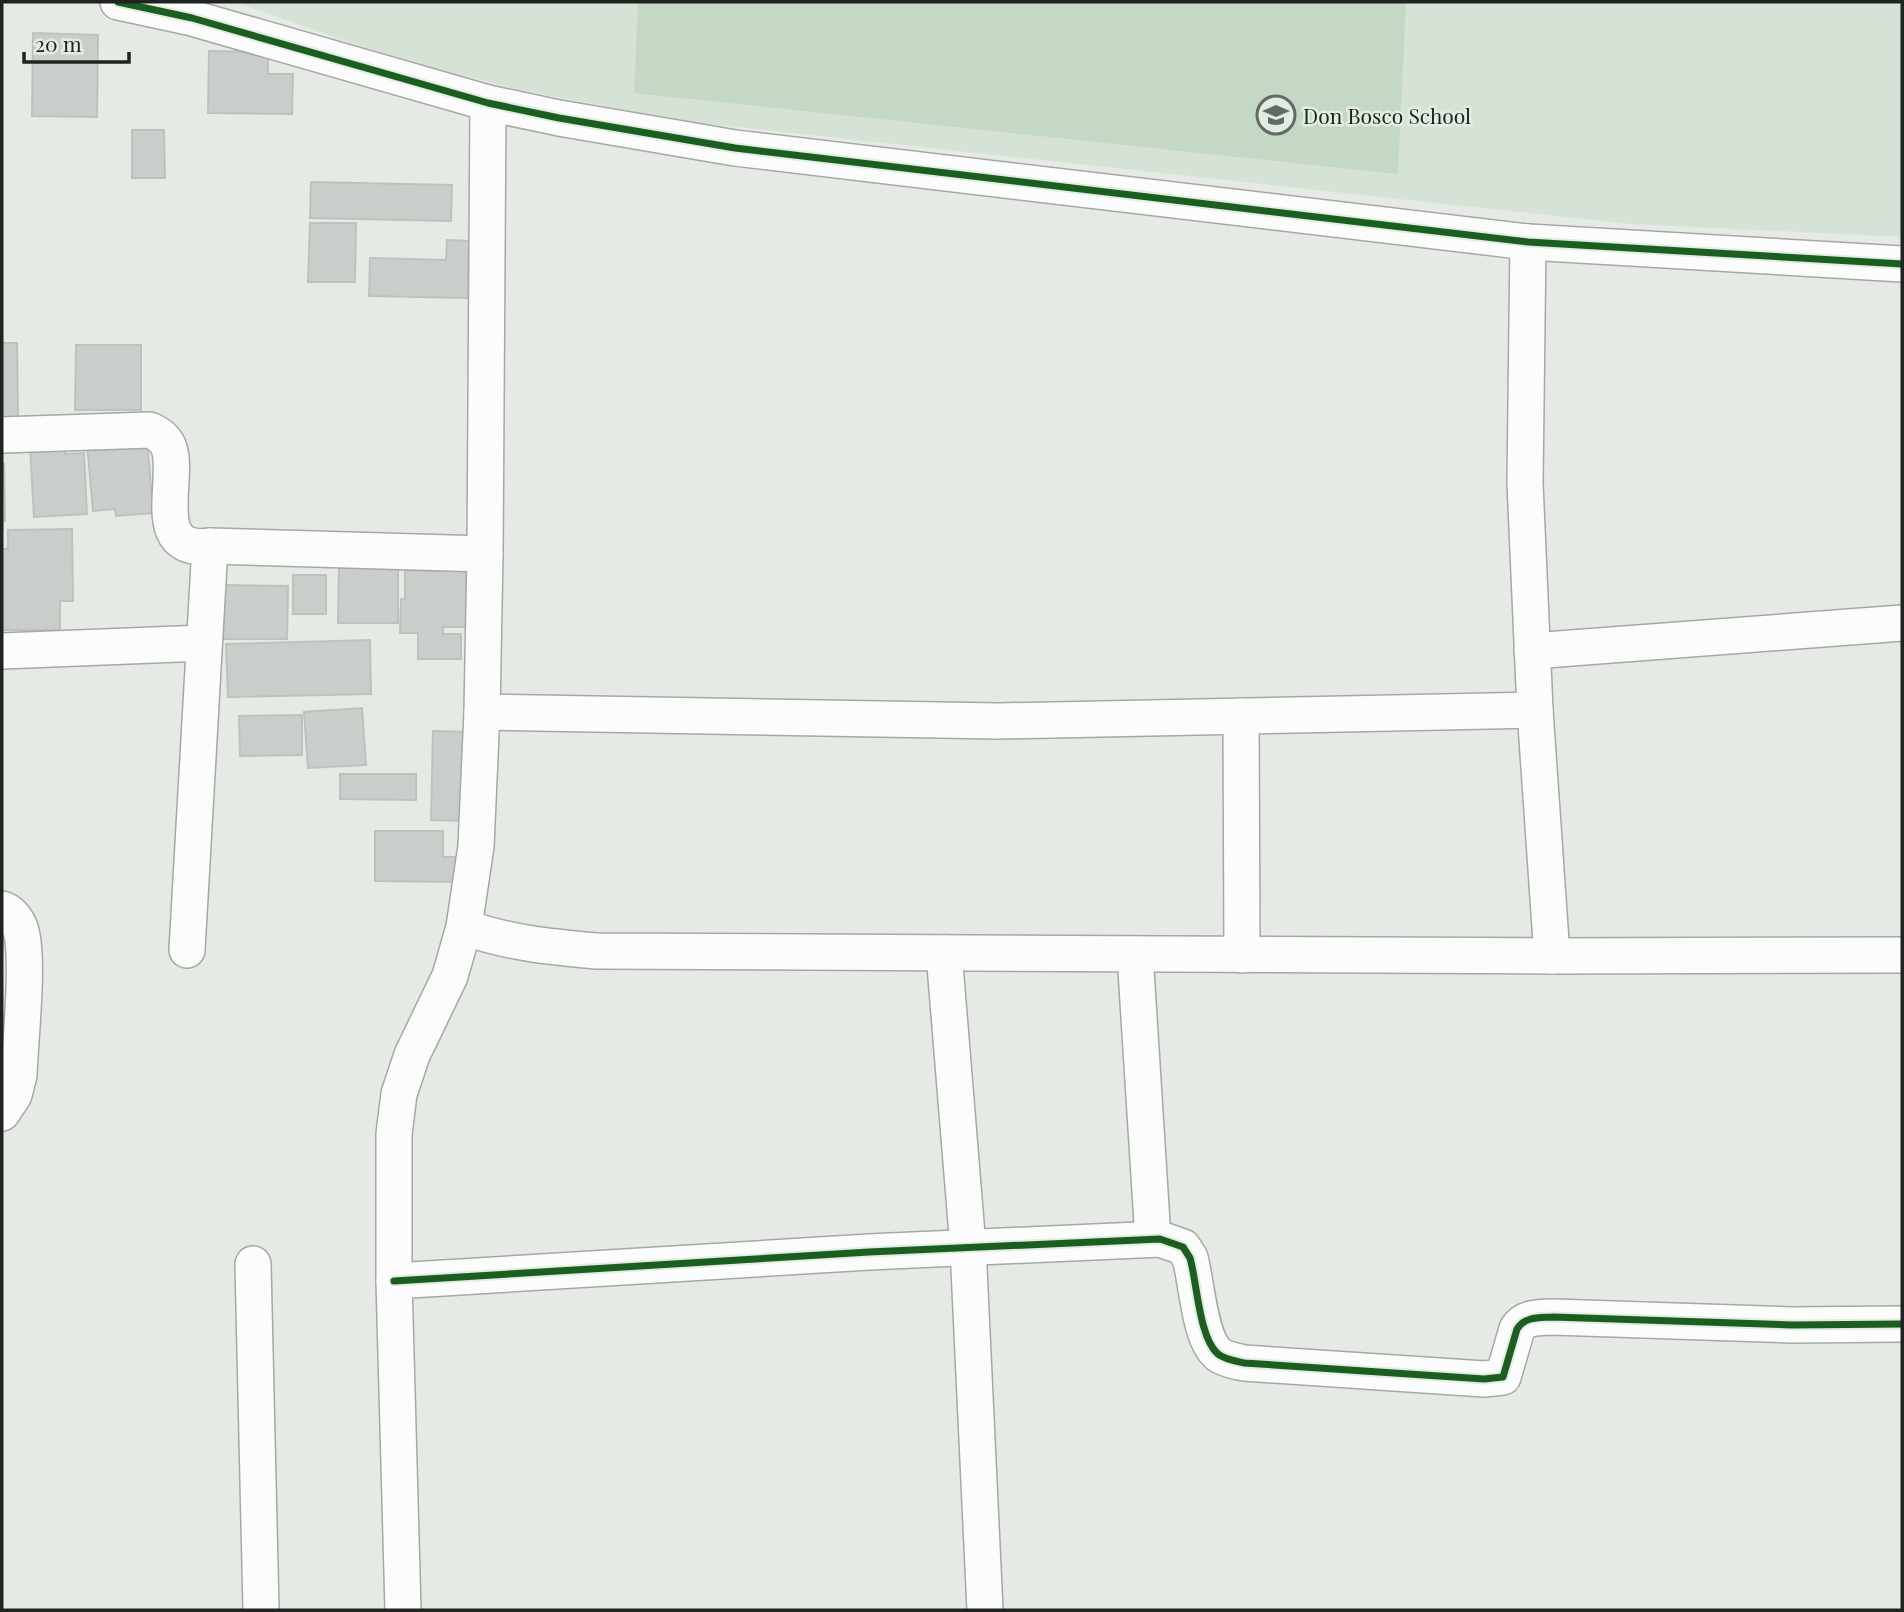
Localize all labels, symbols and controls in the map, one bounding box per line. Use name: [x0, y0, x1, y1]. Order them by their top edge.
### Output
scale bar: [24, 21, 130, 65]
text: 20 m: [35, 29, 82, 57]
school or university icon: Don Bosco School: [1255, 94, 1297, 136]
place label: Don Bosco School: [1303, 101, 1471, 129]

